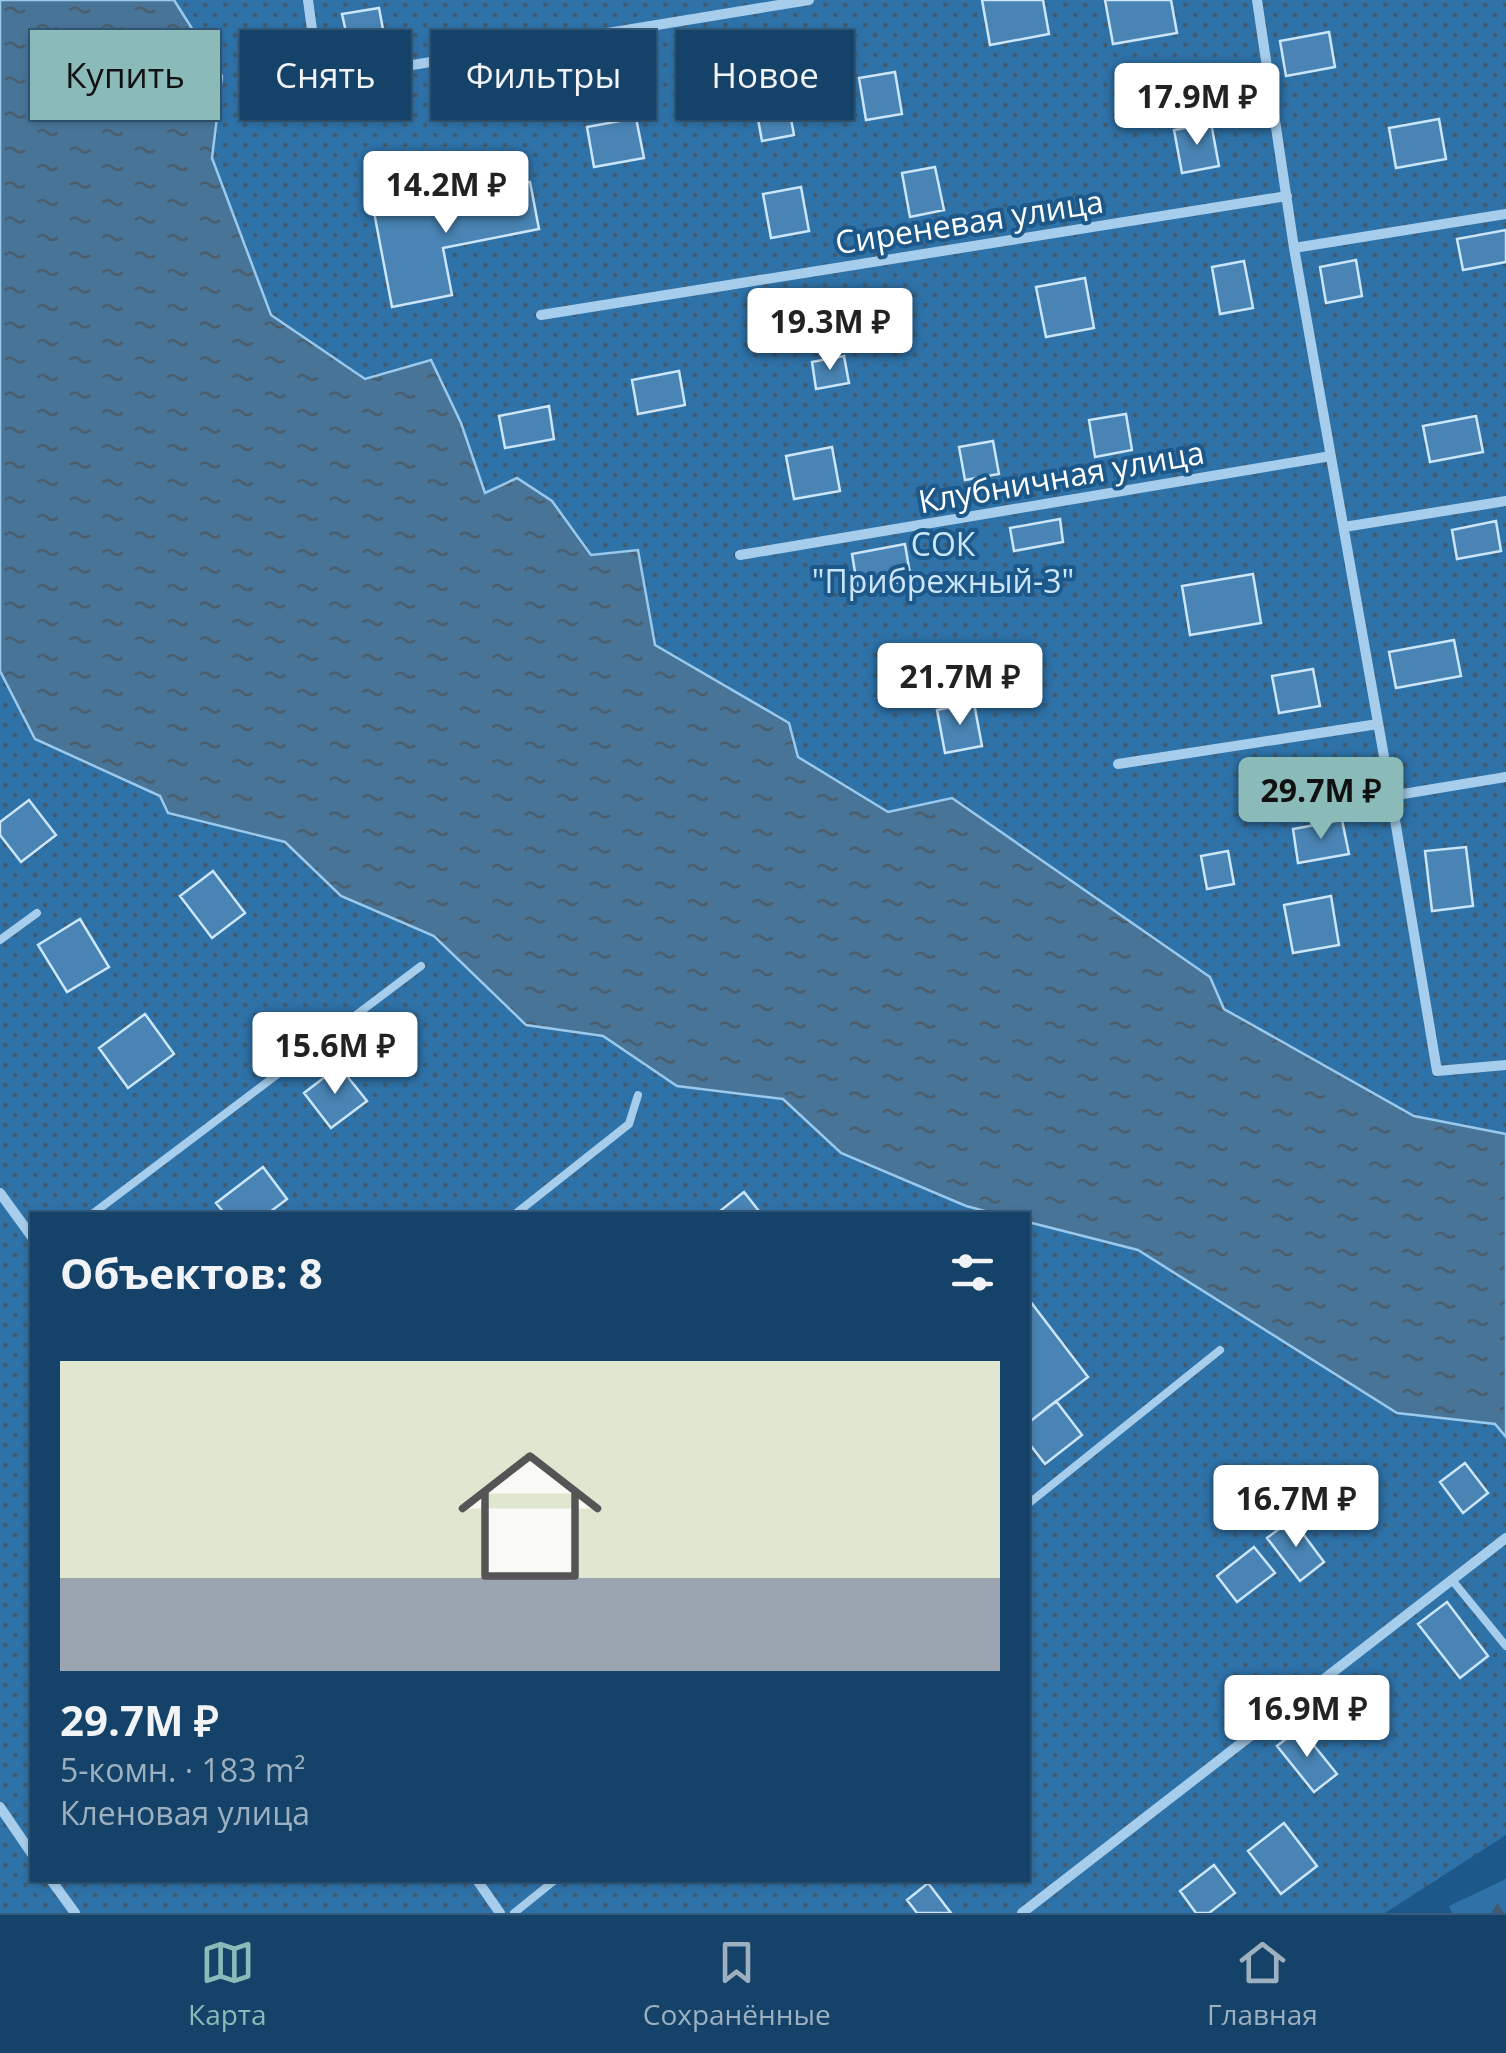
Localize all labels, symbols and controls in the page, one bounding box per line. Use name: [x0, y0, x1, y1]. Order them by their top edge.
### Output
chip: Купить: [30, 30, 220, 120]
chip: Снять: [240, 30, 411, 120]
chip: Фильтры: [431, 30, 656, 120]
chip: Новое: [676, 30, 854, 120]
pin: 17.9M ₽: [1105, 63, 1289, 148]
text: 17.9M ₽: [1136, 74, 1258, 117]
pin: 14.2M ₽: [354, 151, 538, 236]
text: 14.2M ₽: [385, 162, 507, 205]
street label: Сиреневая улица: [832, 179, 1106, 263]
pin: 19.3M ₽: [738, 288, 922, 373]
text: 19.3M ₽: [769, 299, 891, 342]
street label: Клубничная улица: [915, 430, 1207, 522]
park label: СОК "Прибрежный-3": [812, 522, 1074, 602]
pin: 21.7M ₽: [868, 643, 1052, 728]
text: 21.7M ₽: [899, 654, 1021, 697]
pin: 29.7M ₽: [1229, 757, 1413, 842]
text: 29.7M ₽: [1260, 768, 1382, 811]
pin: 15.6M ₽: [243, 1012, 427, 1097]
text: 15.6M ₽: [274, 1023, 396, 1066]
text: Объектов: 8: [60, 1244, 323, 1301]
icon: filters: [945, 1245, 1000, 1300]
icon: home: [440, 1426, 620, 1606]
pin: 16.7M ₽: [1204, 1465, 1388, 1550]
text: 16.7M ₽: [1235, 1476, 1357, 1519]
pin: 16.9M ₽: [1215, 1675, 1399, 1760]
text: 16.9M ₽: [1246, 1686, 1368, 1729]
text: 29.7M ₽: [60, 1691, 219, 1748]
text: 5-комн. · 183 m²: [60, 1748, 305, 1791]
text: Кленовая улица: [60, 1791, 310, 1834]
tab: Карта: [188, 1935, 267, 2033]
tab: Сохранённые: [643, 1935, 831, 2033]
tab: Главная: [1207, 1935, 1318, 2033]

